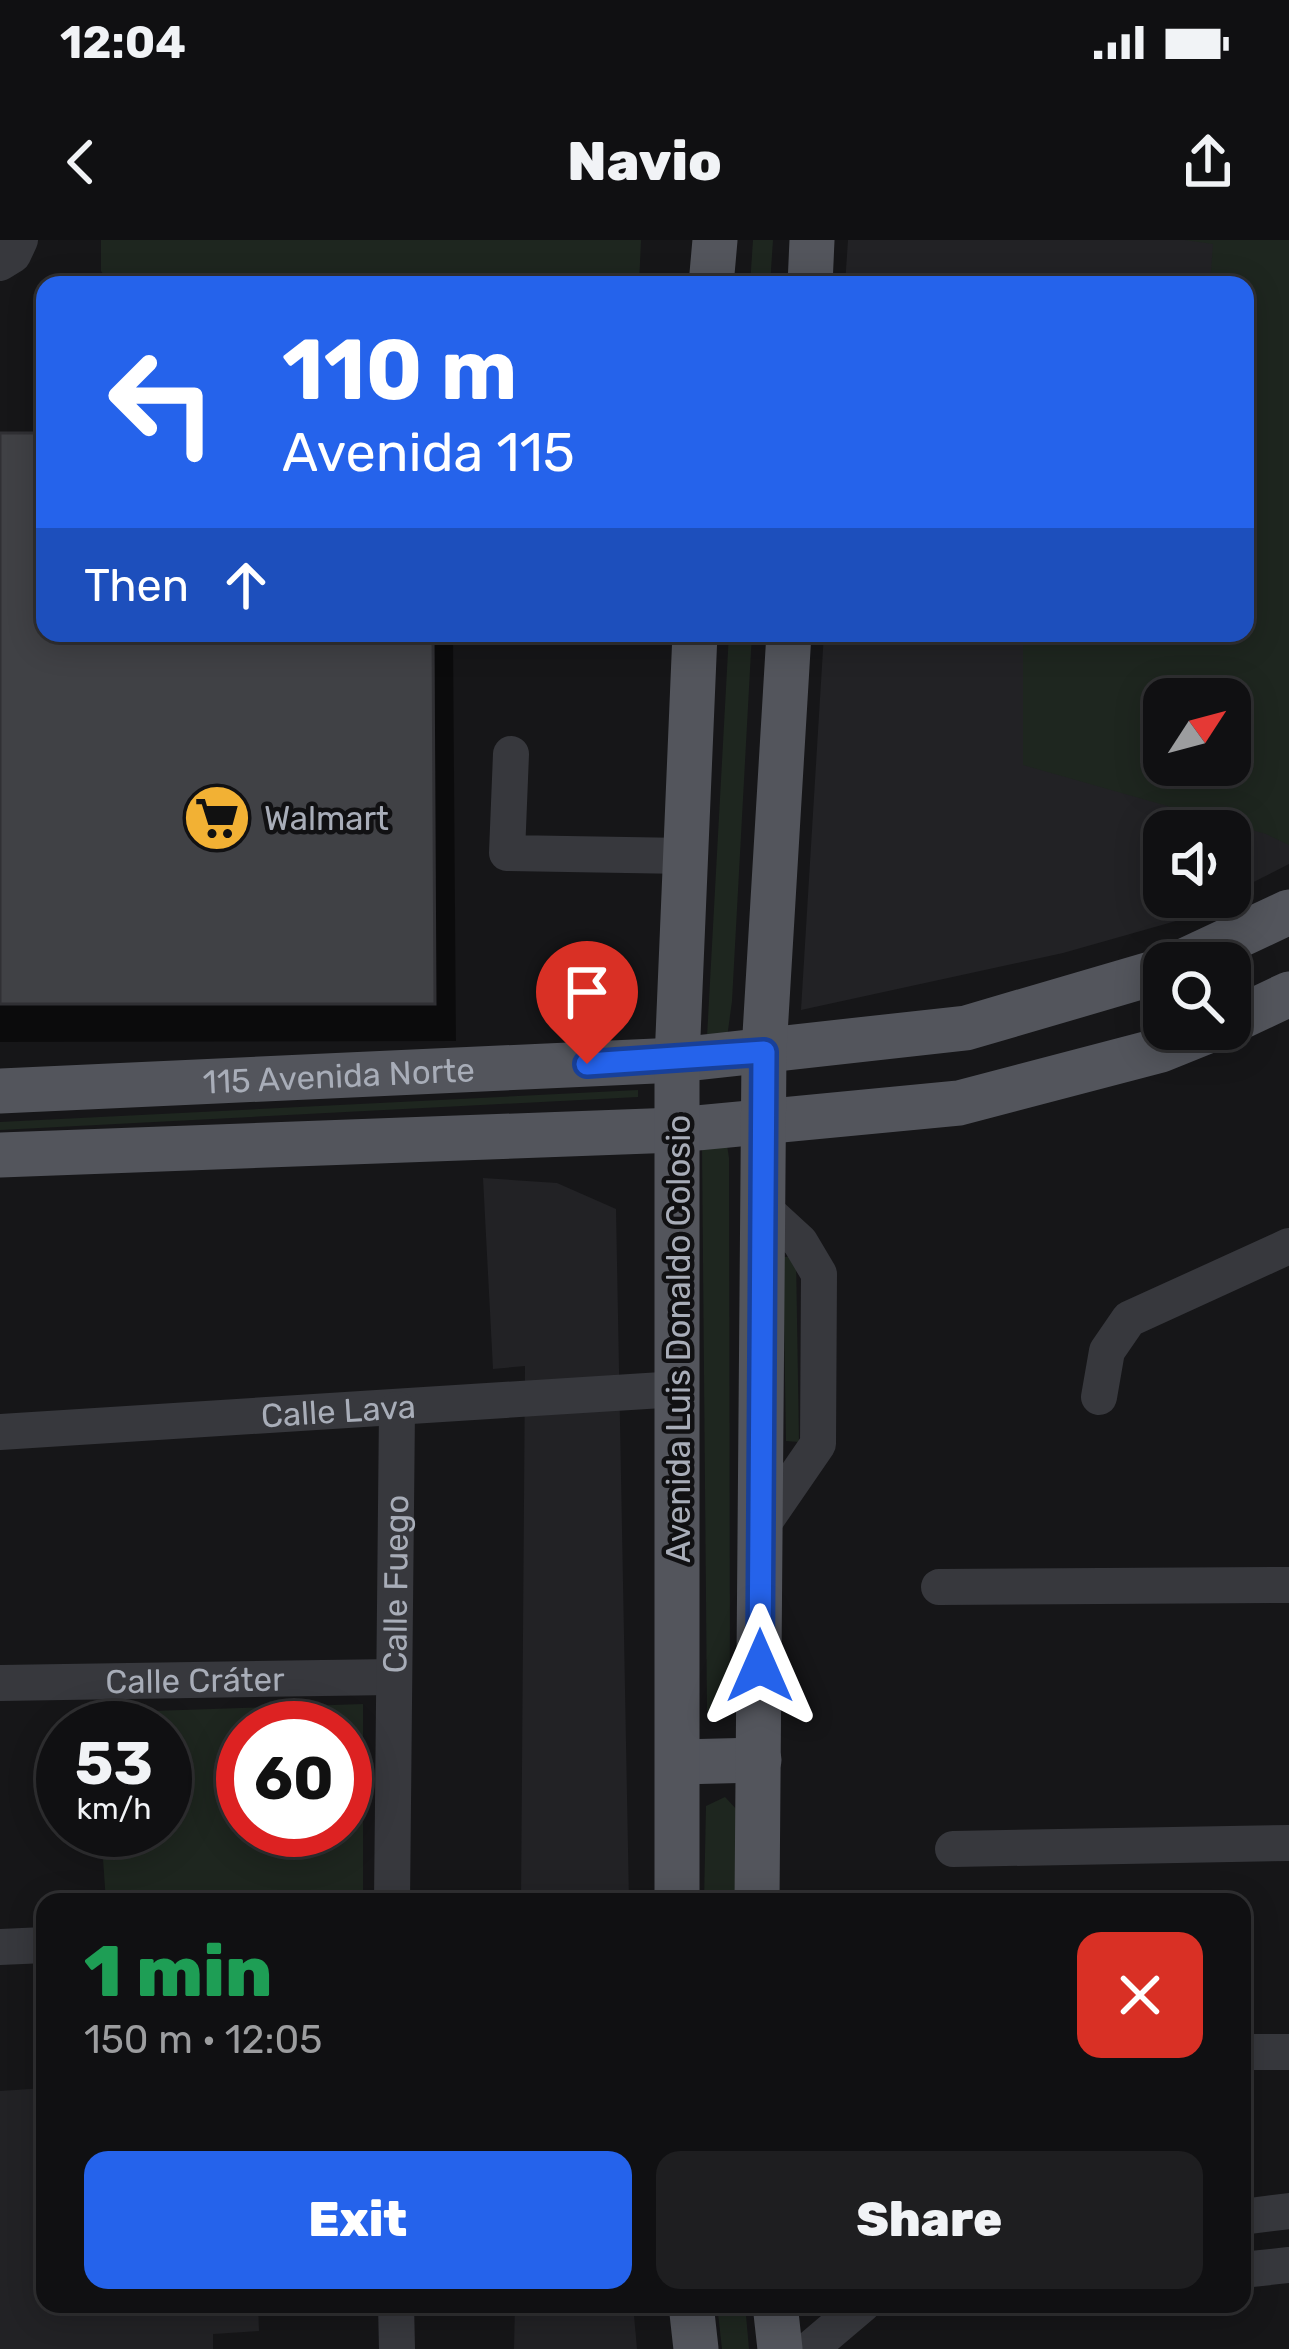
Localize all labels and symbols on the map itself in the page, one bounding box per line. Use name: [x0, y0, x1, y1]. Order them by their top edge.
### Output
north arrow: [1143, 678, 1251, 786]
supermarket icon: Walmart: [182, 783, 252, 853]
place label: Walmart: [264, 799, 389, 838]
pin: [536, 941, 638, 1064]
street label: 115 Avenida Norte: [202, 1050, 475, 1102]
street label: Avenida Luis Donaldo Colosio: [659, 1115, 698, 1563]
street label: Calle Lava: [260, 1387, 417, 1435]
street label: Calle Fuego: [375, 1494, 416, 1674]
position arrow: [697, 1603, 823, 1729]
street label: Calle Cráter: [105, 1660, 285, 1701]
speed limit sign: 60: [216, 1701, 372, 1857]

